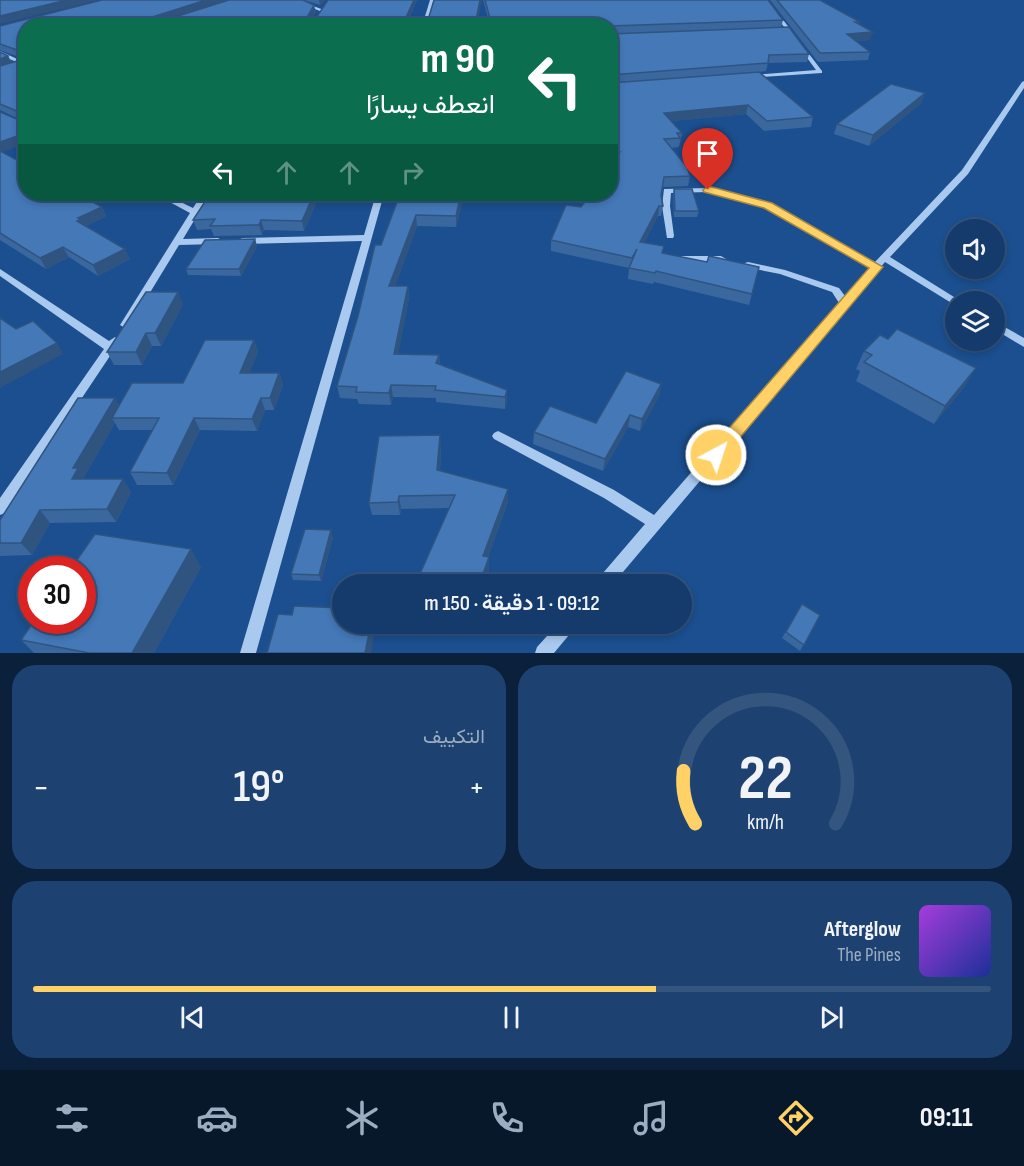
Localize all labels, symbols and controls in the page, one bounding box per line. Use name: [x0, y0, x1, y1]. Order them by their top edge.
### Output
text: 90 m: [421, 34, 495, 85]
icon: left: [516, 42, 594, 120]
text: انعطف يسارًا: [366, 89, 495, 121]
pin: [682, 128, 733, 190]
icon: arrive: [691, 137, 724, 170]
icon: left: [207, 156, 240, 189]
icon: ahead: [270, 156, 303, 189]
icon: ahead: [333, 156, 366, 189]
icon: right: [396, 156, 429, 189]
map controls: [945, 219, 1005, 351]
button: sound: [945, 219, 1005, 279]
button: layers: [945, 291, 1005, 351]
position arrow: [684, 423, 748, 487]
speed limit sign: 30: [18, 556, 96, 634]
text: 09:12 · 1 دقيقة · 150 m: [424, 590, 600, 617]
text: التكييف: [423, 725, 485, 749]
text: 22: [738, 742, 792, 817]
text: 19°: [233, 760, 285, 815]
text: −: [33, 768, 49, 808]
text: +: [469, 768, 485, 808]
text: km/h: [746, 810, 784, 835]
text: Afterglow: [824, 916, 901, 943]
text: The Pines: [837, 943, 901, 967]
icon: previous: [176, 1001, 209, 1034]
icon: pause: [495, 1001, 528, 1034]
icon: next: [815, 1001, 848, 1034]
icon: filters: [51, 1097, 93, 1139]
icon: car: [196, 1097, 238, 1139]
icon: climate: [341, 1097, 383, 1139]
icon: phone: [486, 1097, 528, 1139]
icon: music: [630, 1097, 672, 1139]
icon: directions: [775, 1097, 817, 1139]
text: 09:11: [920, 1102, 973, 1134]

